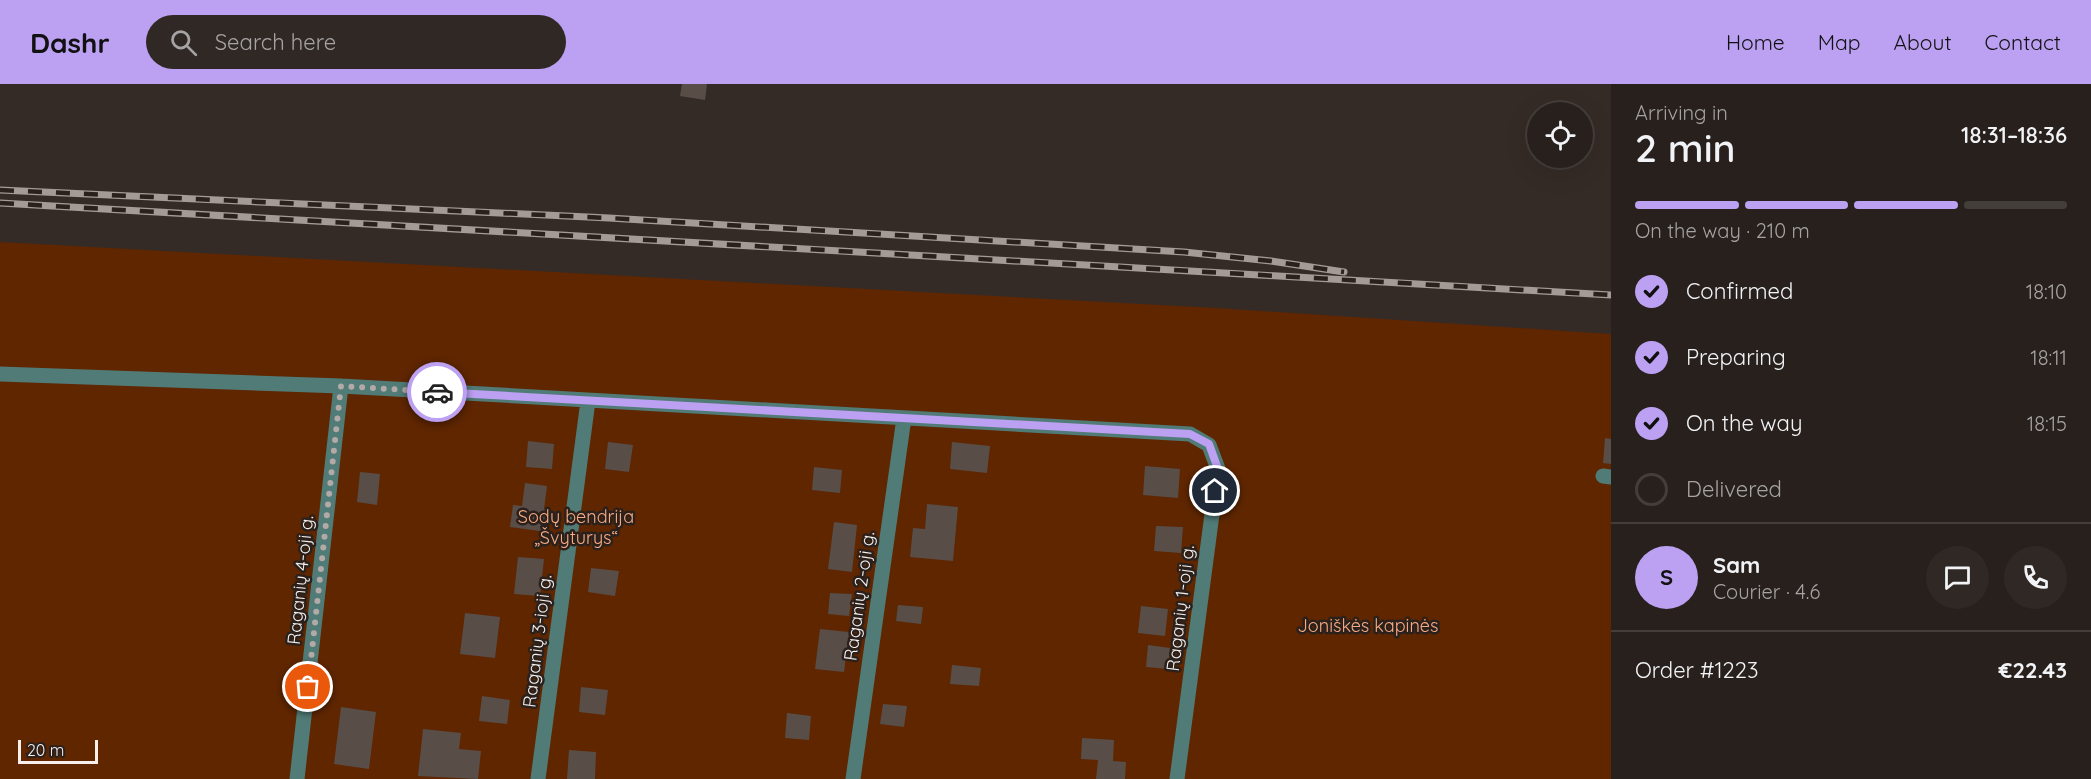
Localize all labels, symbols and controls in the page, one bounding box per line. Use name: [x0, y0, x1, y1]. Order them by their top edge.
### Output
search box: [146, 15, 566, 69]
text: Dashr: [30, 25, 110, 60]
icon: search: [167, 26, 200, 59]
text: Search here: [215, 28, 336, 56]
text: Home: [1726, 29, 1785, 55]
text: Map: [1818, 29, 1861, 55]
text: About: [1894, 29, 1952, 55]
text: Contact: [1985, 29, 2061, 55]
text: Arriving in: [1635, 100, 1728, 125]
map controls: [1527, 102, 1593, 168]
button: locate: [1527, 102, 1593, 168]
text: 18:31–18:36: [1961, 121, 2067, 149]
text: 2 min: [1635, 123, 1736, 172]
text: On the way · 210 m: [1635, 218, 1810, 243]
icon: check: [1635, 275, 1668, 308]
text: Confirmed: [1686, 277, 1793, 305]
text: 18:10: [2026, 279, 2067, 304]
icon: check: [1635, 341, 1668, 374]
text: Preparing: [1686, 343, 1786, 371]
text: 18:11: [2030, 345, 2067, 370]
courier: [407, 362, 467, 422]
icon: car: [421, 376, 454, 409]
icon: check: [1635, 407, 1668, 440]
text: On the way: [1686, 409, 1802, 437]
text: 18:15: [2027, 411, 2067, 436]
pin: [1189, 465, 1240, 516]
icon: home: [1198, 474, 1231, 507]
text: Delivered: [1686, 475, 1782, 503]
park label: Sodų bendrija „Švyturys“: [518, 505, 634, 549]
street label: Raganių 4-oji g.: [282, 514, 318, 646]
street label: Raganių 2-oji g.: [839, 530, 879, 662]
street label: Raganių 1-oji g.: [1161, 543, 1199, 673]
button: chat: [1926, 546, 1989, 609]
button: phone: [2004, 546, 2067, 609]
text: Sam: [1713, 551, 1760, 579]
text: S: [1660, 563, 1673, 591]
street label: Raganių 3-ioji g.: [517, 573, 557, 709]
text: Courier · 4.6: [1713, 579, 1820, 604]
park label: Joniškės kapinės: [1298, 614, 1438, 637]
text: Order #1223: [1635, 656, 1759, 684]
text: €22.43: [1999, 656, 2067, 684]
pin: [282, 661, 333, 712]
icon: bag: [291, 670, 324, 703]
scale bar: [18, 737, 98, 764]
text: 20 m: [27, 740, 64, 760]

